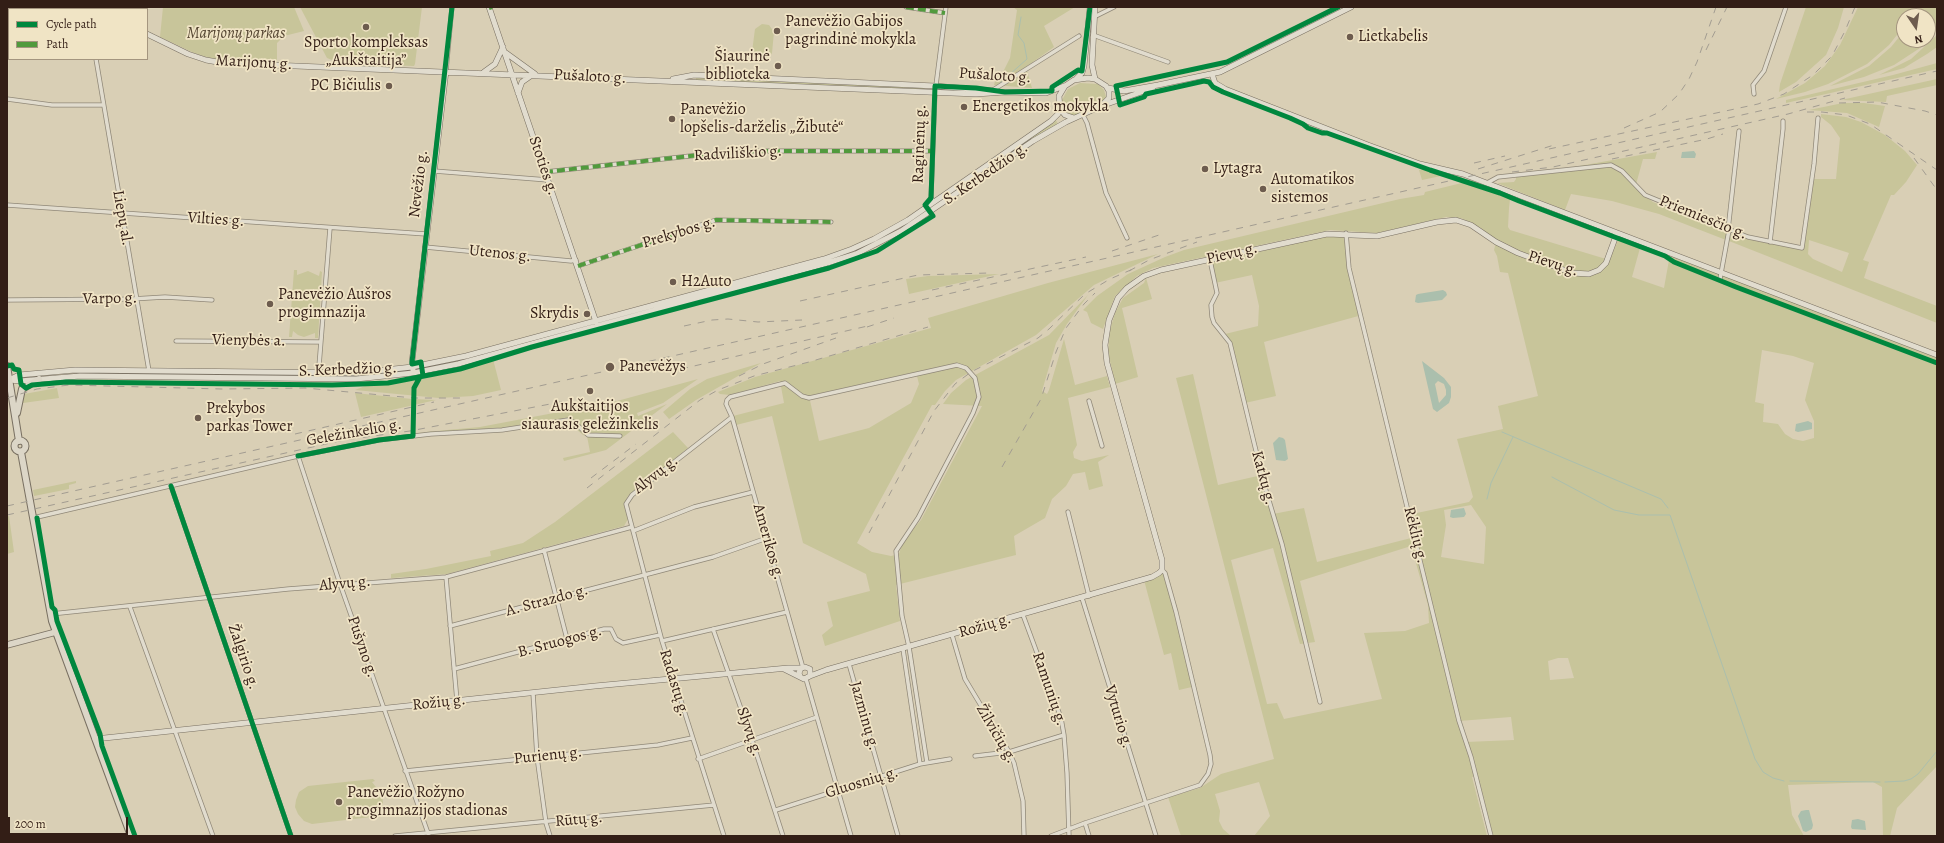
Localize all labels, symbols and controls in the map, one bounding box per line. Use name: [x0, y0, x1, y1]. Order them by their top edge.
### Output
legend: [8, 8, 148, 60]
north arrow: [1896, 8, 1936, 48]
place label: Panevėžio Gabijos pagrindinė mokykla: [785, 12, 916, 50]
text: Cycle path: [46, 16, 97, 32]
marker: Sporto kompleksas „Aukštaitija”: [361, 22, 371, 32]
park label: Marijonų parkas: [187, 24, 285, 44]
marker: Panevėžio Gabijos pagrindinė mokykla: [772, 26, 782, 36]
place label: Lietkabelis: [1358, 27, 1428, 47]
text: N: [1913, 31, 1924, 47]
marker: Lietkabelis: [1345, 32, 1355, 42]
place label: Sporto kompleksas „Aukštaitija”: [304, 33, 428, 71]
text: Path: [46, 36, 68, 52]
place label: Šiaurinė biblioteka: [705, 47, 770, 85]
street label: Marijonų g.: [215, 51, 293, 75]
marker: Šiaurinė biblioteka: [773, 61, 783, 71]
street label: Pušaloto g.: [958, 64, 1032, 88]
street label: Pušaloto g.: [553, 66, 627, 88]
place label: PC Bičiulis: [310, 76, 381, 96]
marker: PC Bičiulis: [384, 81, 394, 91]
place label: Energetikos mokykla: [972, 97, 1109, 117]
place label: Panevėžio lopšelis-darželis „Žibutė“: [680, 100, 843, 138]
marker: Energetikos mokykla: [959, 102, 969, 112]
street label: Raginėnų g.: [909, 104, 931, 184]
marker: Panevėžio lopšelis-darželis „Žibutė“: [667, 114, 677, 124]
street label: Stoties g.: [524, 134, 562, 198]
street label: S. Kerbedžio g.: [940, 139, 1032, 209]
street label: Radviliškio g.: [693, 142, 783, 166]
street label: Nevėžio g.: [405, 149, 433, 219]
place label: Lytagra: [1213, 159, 1262, 179]
marker: Lytagra: [1200, 164, 1210, 174]
place label: Automatikos sistemos: [1271, 170, 1355, 208]
marker: Automatikos sistemos: [1258, 184, 1268, 194]
street label: Liepų al.: [108, 189, 136, 247]
street label: Priemiesčio g.: [1656, 192, 1750, 244]
street label: Vilties g.: [187, 208, 245, 232]
street label: Prekybos g.: [640, 213, 718, 253]
street label: Pievų g.: [1204, 239, 1260, 269]
street label: Utenos g.: [468, 241, 532, 267]
street label: Pievų g.: [1525, 247, 1581, 281]
place label: H2Auto: [681, 272, 732, 292]
marker: H2Auto: [668, 277, 678, 287]
place label: Panevėžio Aušros progimnazija: [278, 285, 391, 323]
street label: Varpo g.: [83, 289, 137, 309]
marker: Panevėžio Aušros progimnazija: [265, 299, 275, 309]
place label: Skrydis: [530, 304, 579, 324]
marker: Skrydis: [582, 309, 592, 319]
street label: Vienybės a.: [212, 331, 286, 351]
place label: Panevėžys: [619, 357, 686, 377]
street label: S. Kerbedžio g.: [299, 359, 397, 381]
marker: Panevėžys: [604, 361, 616, 373]
marker: Aukštaitijos siaurasis geležinkelis: [585, 386, 595, 396]
place label: Aukštaitijos siaurasis geležinkelis: [521, 397, 659, 435]
place label: Prekybos parkas Tower: [206, 399, 293, 437]
marker: Prekybos parkas Tower: [193, 413, 203, 423]
street label: Geležinkelio g.: [305, 415, 403, 451]
street label: Katkų g.: [1247, 449, 1279, 507]
street label: Alyvų g.: [630, 451, 682, 499]
street label: Amerikos g.: [748, 502, 788, 582]
street label: Rėklių g.: [1399, 505, 1431, 565]
street label: Alyvų g.: [318, 572, 372, 596]
street label: A. Strazdo g.: [504, 581, 590, 621]
street label: Rožių g.: [956, 609, 1014, 643]
street label: Pušyno g.: [343, 614, 381, 680]
street label: Žalgirio g.: [223, 622, 263, 692]
street label: B. Sruogos g.: [516, 622, 604, 662]
street label: Radastų g.: [655, 647, 693, 719]
street label: Ramunių g.: [1027, 650, 1071, 728]
street label: Jazminų g.: [845, 679, 883, 753]
street label: Vyturio g.: [1099, 683, 1137, 751]
street label: Rožių g.: [411, 691, 467, 715]
street label: Žilvičių g.: [971, 701, 1021, 767]
street label: Slyvų g.: [732, 705, 766, 759]
street label: Purienų g.: [513, 743, 583, 769]
street label: Gluosnių g.: [823, 763, 901, 803]
place label: Panevėžio Rožyno progimnazijos stadionas: [347, 783, 508, 821]
marker: Panevėžio Rožyno progimnazijos stadionas: [334, 797, 344, 807]
street label: Rūtų g.: [554, 808, 604, 832]
scale bar: [10, 809, 130, 835]
text: 200 m: [15, 816, 46, 832]

